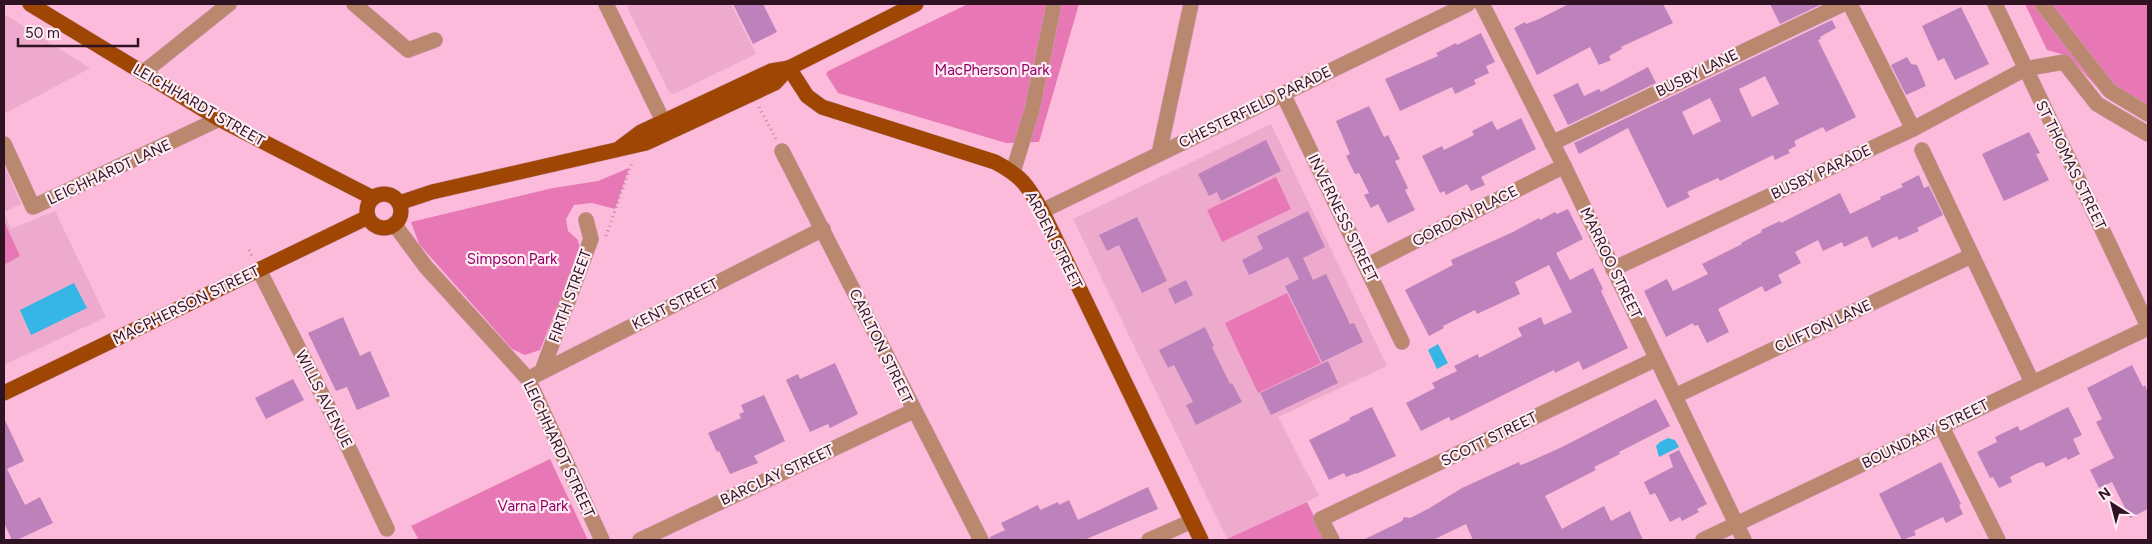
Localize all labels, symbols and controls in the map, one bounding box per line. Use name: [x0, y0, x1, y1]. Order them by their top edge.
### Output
scale bar: [18, 15, 138, 47]
text: 50 m: [25, 24, 60, 42]
street label: BUSBY LANE: [1653, 45, 1741, 101]
street label: LEICHHARDT STREET: [130, 60, 269, 150]
park label: MacPherson Park: [934, 61, 1050, 79]
street label: CHESTERFIELD PARADE: [1176, 62, 1334, 152]
street label: ST THOMAS STREET: [2032, 98, 2110, 233]
street label: LEICHHARDT LANE: [44, 135, 174, 209]
street label: BUSBY PARADE: [1768, 141, 1874, 203]
street label: INVERNESS STREET: [1304, 151, 1382, 285]
street label: GORDON PLACE: [1409, 182, 1521, 250]
street label: ARDEN STREET: [1022, 188, 1087, 292]
street label: MARROO STREET: [1576, 204, 1646, 322]
street label: FIRTH STREET: [545, 246, 595, 345]
park label: Simpson Park: [467, 250, 558, 268]
street label: MACPHERSON STREET: [110, 261, 263, 348]
street label: KENT STREET: [629, 274, 722, 333]
street label: CARLTON STREET: [845, 286, 917, 407]
street label: CLIFTON LANE: [1772, 296, 1874, 356]
street label: WILLS AVENUE: [292, 347, 356, 451]
street label: LEICHHARDT STREET: [519, 378, 599, 521]
street label: BOUNDARY STREET: [1859, 395, 1992, 472]
street label: SCOTT STREET: [1438, 408, 1541, 470]
street label: BARCLAY STREET: [717, 441, 837, 509]
north arrow: [2087, 479, 2137, 529]
text: N: [2095, 484, 2114, 504]
park label: Varna Park: [498, 497, 569, 515]

